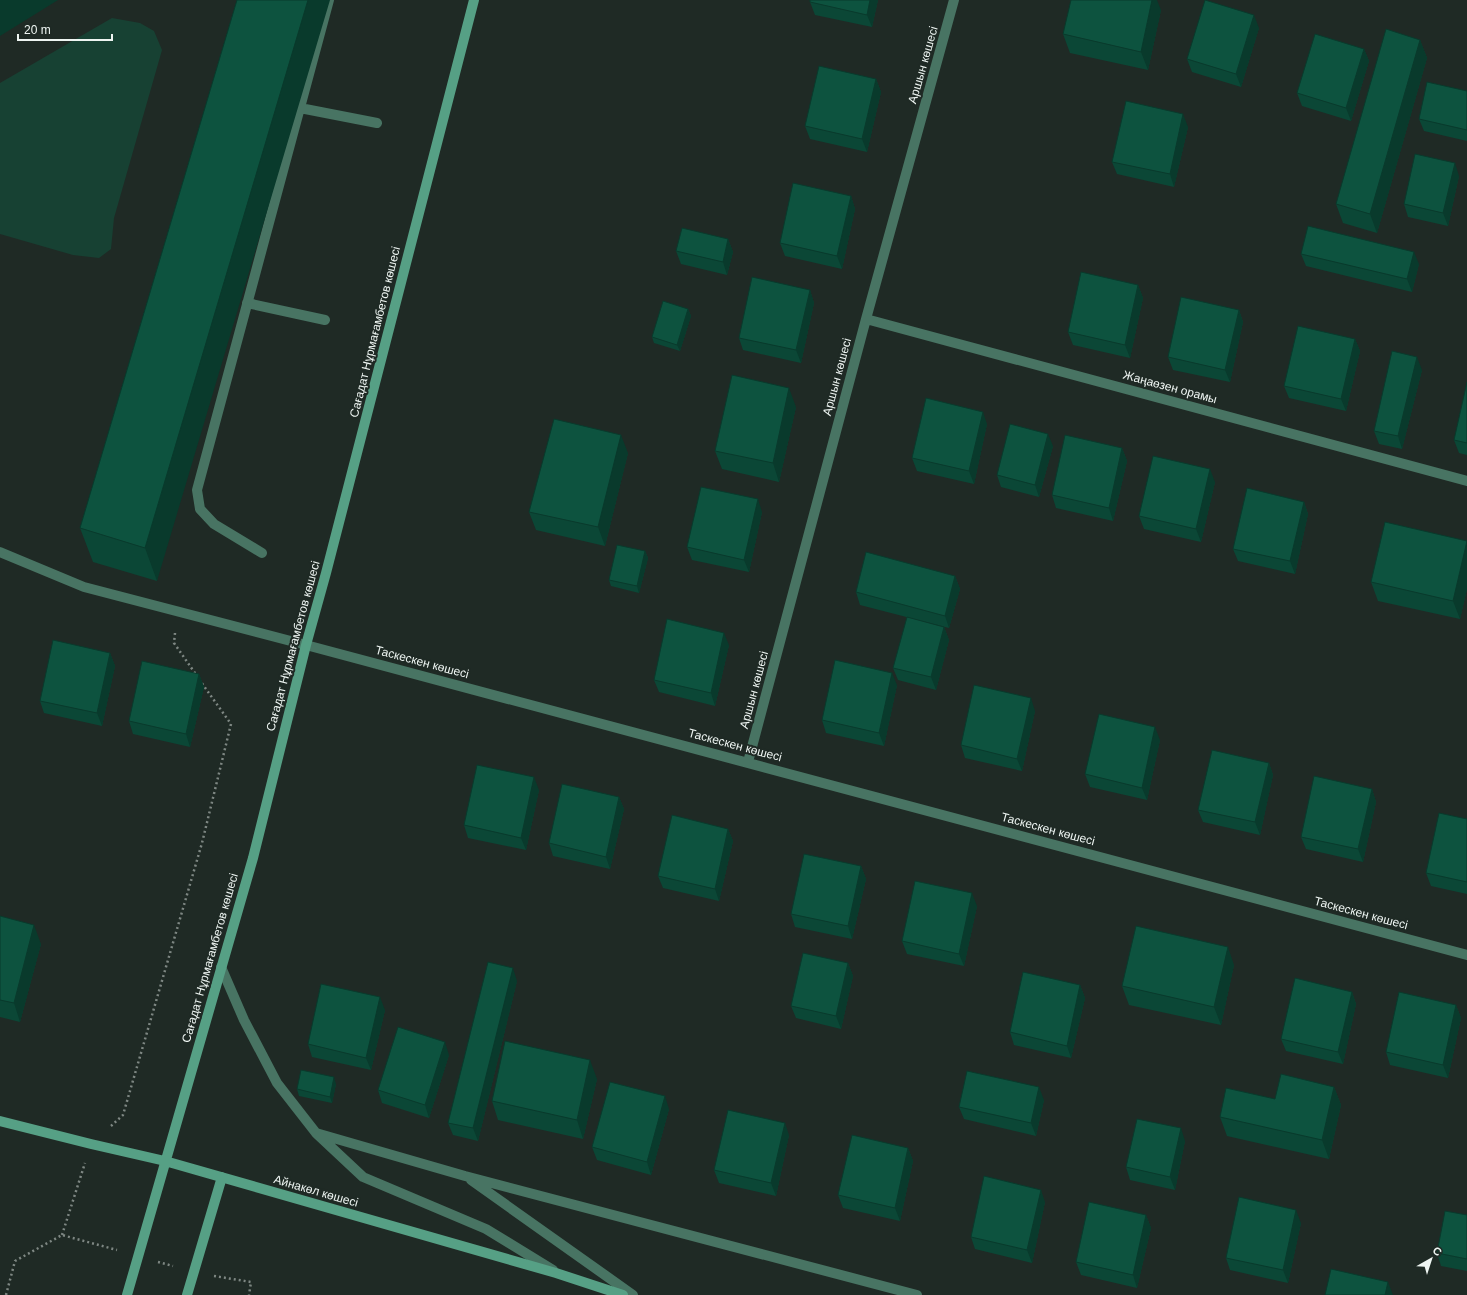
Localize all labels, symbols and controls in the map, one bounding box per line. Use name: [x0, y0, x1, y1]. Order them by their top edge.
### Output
scale bar: [18, 16, 112, 42]
text: 20 m: [24, 23, 51, 37]
street label: Аршын көшесі: [905, 25, 941, 105]
street label: Сағадат Нұрмағамбетов көшесі: [347, 245, 403, 419]
street label: Аршын көшесі: [820, 337, 854, 417]
street label: Жаңаөзен орамы: [1121, 368, 1219, 406]
street label: Сағадат Нұрмағамбетов көшесі: [263, 559, 323, 733]
street label: Таскескен көшесі: [374, 643, 470, 681]
street label: Аршын көшесі: [737, 650, 771, 730]
street label: Таскескен көшесі: [687, 726, 783, 764]
street label: Таскескен көшесі: [1000, 810, 1096, 848]
street label: Сағадат Нұрмағамбетов көшесі: [179, 872, 241, 1044]
street label: Таскескен көшесі: [1313, 894, 1409, 932]
street label: Айнакөл көшесі: [272, 1172, 360, 1210]
north arrow: [1411, 1239, 1451, 1279]
text: С: [1430, 1244, 1444, 1258]

